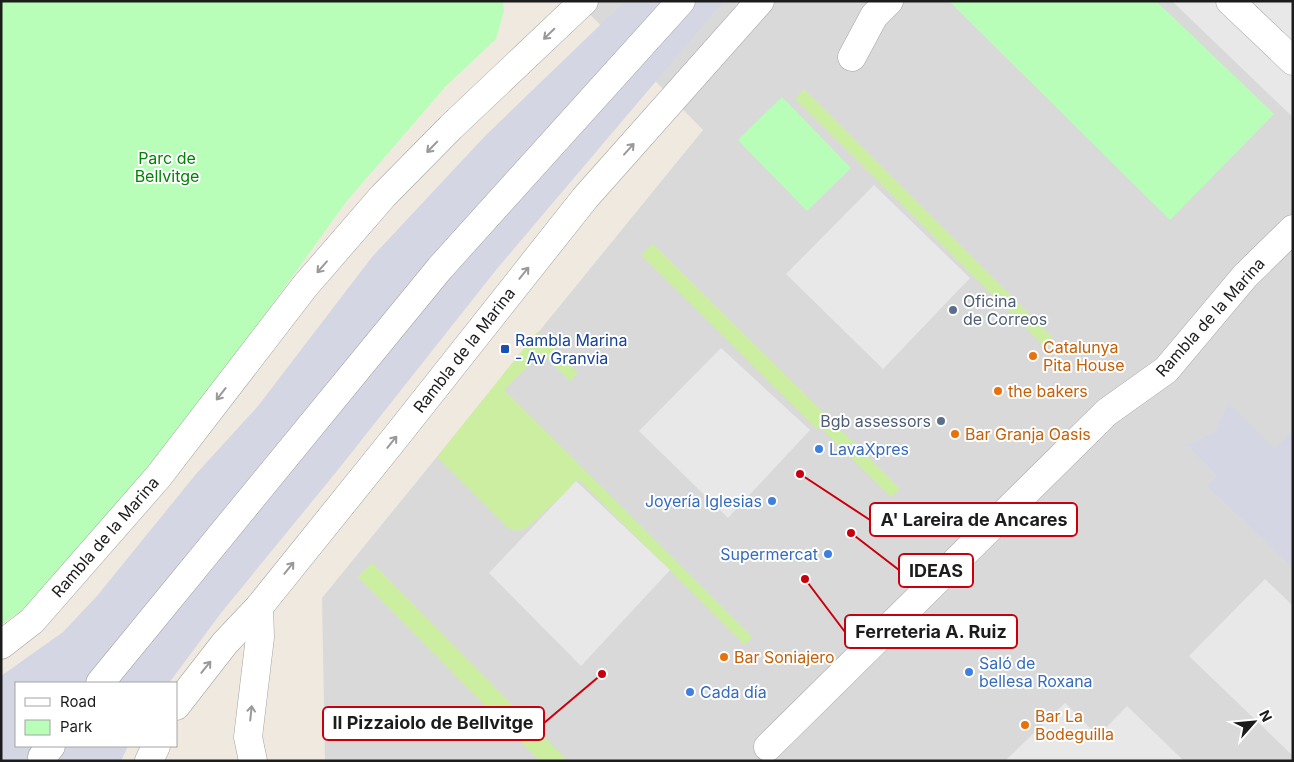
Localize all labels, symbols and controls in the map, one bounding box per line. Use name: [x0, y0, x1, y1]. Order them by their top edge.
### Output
one-way arrow: [542, 28, 555, 40]
one-way arrow: [426, 141, 438, 154]
one-way arrow: [623, 142, 635, 155]
park label: Parc de Bellvitge: [135, 148, 199, 186]
street label: Rambla de la Marina: [1151, 253, 1269, 381]
one-way arrow: [316, 260, 328, 273]
one-way arrow: [519, 267, 530, 280]
street label: Rambla de la Marina: [409, 283, 519, 417]
place label: Oficina de Correos: [963, 291, 1047, 329]
marker: Oficina de Correos: [947, 304, 959, 316]
place label: Rambla Marina - Av Granvia: [515, 330, 627, 368]
place label: Catalunya Pita House: [1043, 337, 1125, 375]
marker: Rambla Marina - Av Granvia: [499, 343, 511, 355]
marker: Catalunya Pita House: [1027, 350, 1039, 362]
place label: the bakers: [1008, 381, 1088, 401]
marker: the bakers: [992, 385, 1004, 397]
one-way arrow: [216, 387, 227, 400]
place label: Bgb assessors: [820, 411, 931, 431]
marker: Bgb assessors: [935, 415, 947, 427]
place label: Bar Granja Oasis: [965, 424, 1091, 444]
marker: Bar Granja Oasis: [949, 428, 961, 440]
one-way arrow: [386, 436, 397, 449]
place label: LavaXpres: [829, 439, 909, 459]
marker: LavaXpres: [813, 443, 825, 455]
street label: Rambla de la Marina: [47, 473, 163, 601]
place label: Joyería Iglesias: [645, 491, 762, 511]
marker: Joyería Iglesias: [766, 495, 778, 507]
callout: A' Lareira de Ancares: [870, 503, 1077, 536]
text: A' Lareira de Ancares: [880, 509, 1068, 530]
place label: Supermercat: [720, 544, 818, 564]
marker: Supermercat: [822, 548, 834, 560]
callout: IDEAS: [899, 554, 973, 587]
text: IDEAS: [909, 560, 963, 581]
one-way arrow: [283, 562, 294, 575]
callout: Ferreteria A. Ruiz: [845, 615, 1017, 648]
text: Ferreteria A. Ruiz: [855, 621, 1007, 642]
place label: Bar Soniajero: [734, 647, 835, 667]
marker: Bar Soniajero: [718, 651, 730, 663]
place label: Saló de bellesa Roxana: [979, 653, 1093, 691]
one-way arrow: [200, 661, 211, 674]
marker: Saló de bellesa Roxana: [963, 666, 975, 678]
legend: [15, 682, 178, 747]
place label: Cada día: [700, 682, 767, 702]
marker: Cada día: [684, 686, 696, 698]
text: Road: [60, 692, 96, 711]
north arrow: [1229, 697, 1279, 747]
one-way arrow: [246, 705, 256, 721]
place label: Bar La Bodeguilla: [1035, 706, 1114, 744]
callout: Il Pizzaiolo de Bellvitge: [323, 707, 544, 740]
text: N: [1256, 707, 1276, 724]
text: Il Pizzaiolo de Bellvitge: [333, 712, 534, 733]
text: Park: [60, 717, 93, 736]
marker: Bar La Bodeguilla: [1019, 719, 1031, 731]

